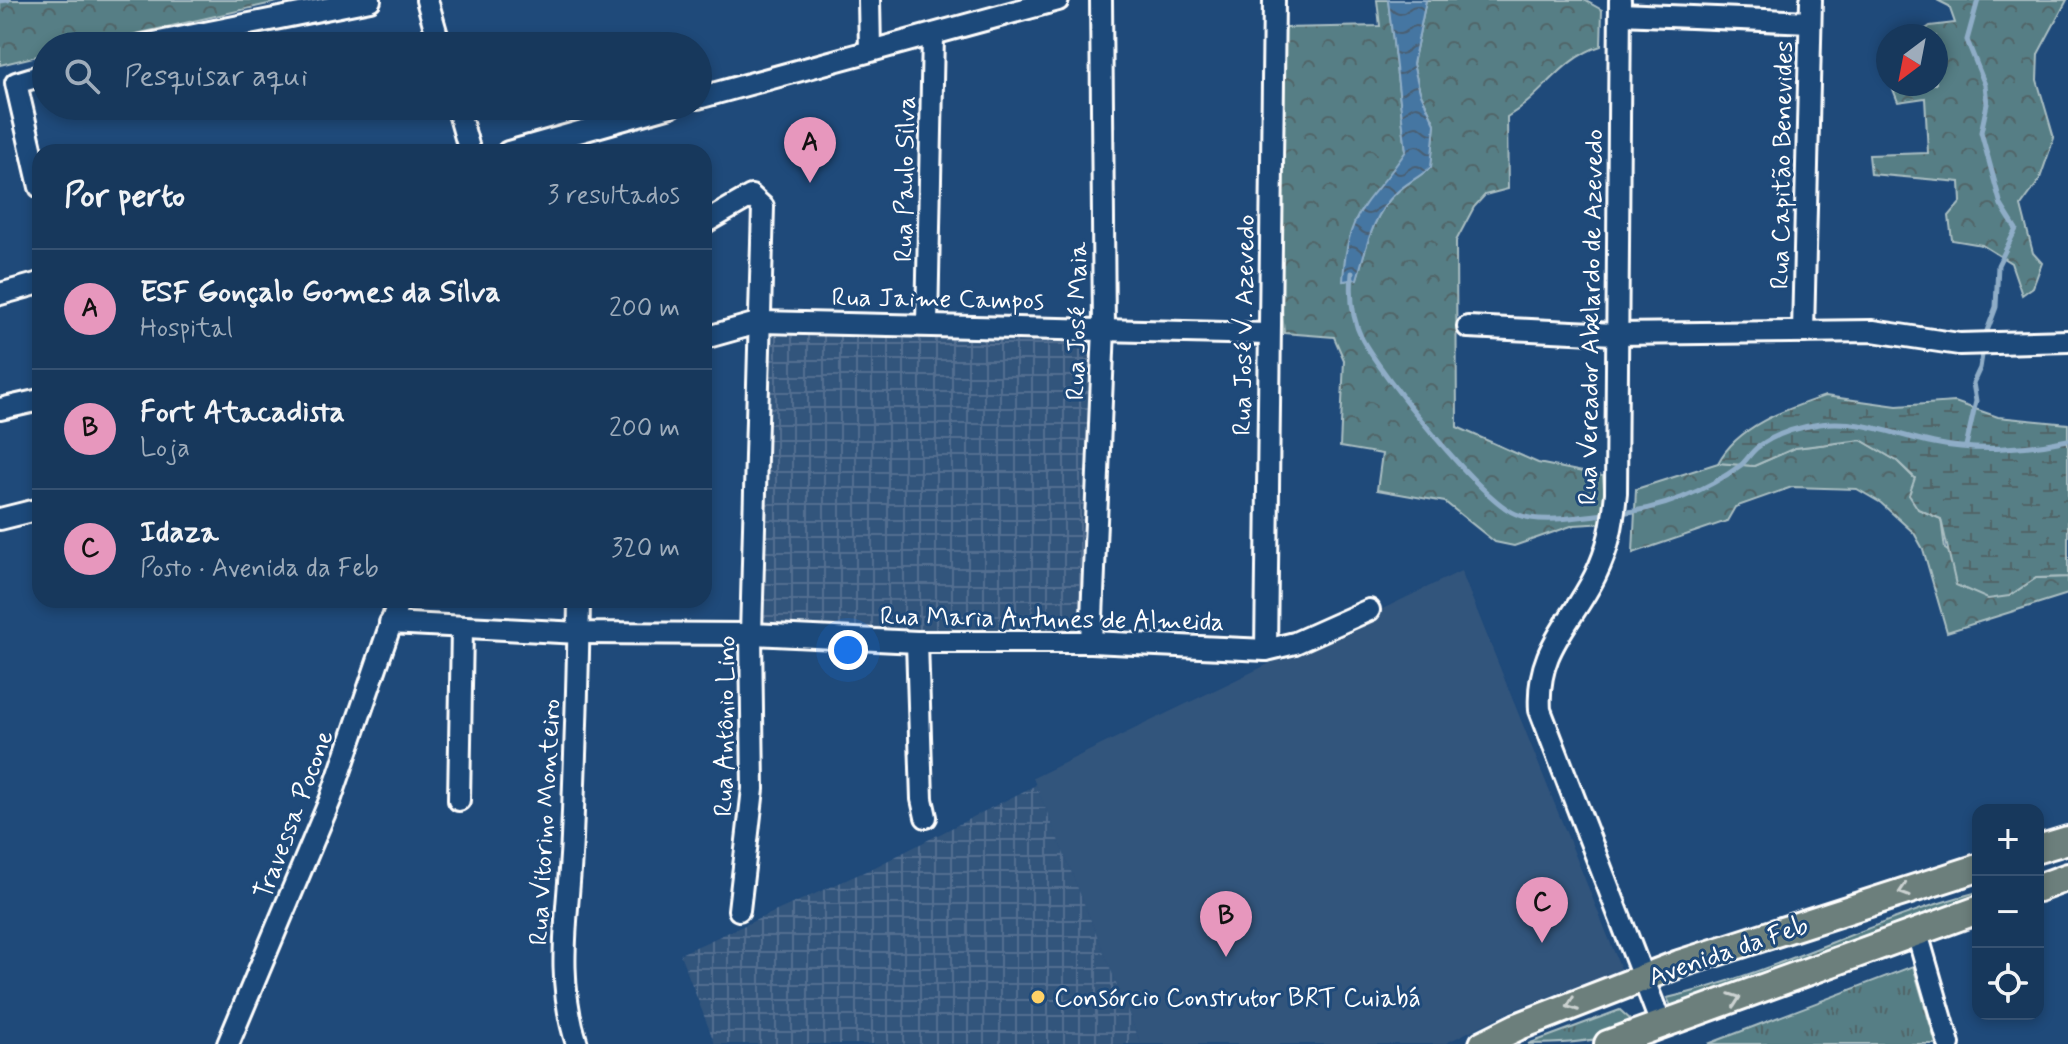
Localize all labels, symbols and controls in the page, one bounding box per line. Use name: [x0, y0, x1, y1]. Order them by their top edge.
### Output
north arrow: [1876, 24, 1948, 96]
search box: [32, 32, 712, 120]
street label: Rua Capitão Benevides: [1764, 40, 1802, 290]
icon: search: [60, 54, 104, 98]
text: Pesquisar aqui: [124, 57, 308, 96]
street label: Rua Paulo Silva: [888, 96, 924, 263]
pin: A: [784, 117, 836, 183]
street label: Rua Vereador Abelardo de Azevedo: [1572, 129, 1612, 505]
text: Por perto: [64, 174, 185, 219]
text: 3 resultados: [548, 179, 680, 213]
street label: Rua José V. Azevedo: [1226, 214, 1264, 436]
street label: Rua José Maia: [1060, 241, 1096, 401]
text: ESF Gonçalo Gomes da Silva: [140, 273, 501, 312]
street label: Rua Jaime Campos: [831, 281, 1044, 319]
text: A: [81, 292, 99, 326]
text: 200 m: [609, 292, 680, 326]
text: Hospital: [140, 312, 233, 346]
text: Fort Atacadista: [140, 393, 345, 432]
text: B: [82, 412, 98, 446]
text: 200 m: [609, 412, 680, 446]
text: Loja: [140, 432, 190, 466]
text: Idaza: [140, 513, 218, 552]
text: C: [81, 532, 99, 566]
text: 320 m: [611, 532, 680, 566]
text: Posto · Avenida da Feb: [140, 552, 379, 586]
street label: Rua Maria Antunes de Almeida: [880, 600, 1224, 640]
your location: [828, 630, 868, 670]
street label: Rua Antônio Lino: [707, 635, 745, 817]
street label: Rua Vitorino Monteiro: [523, 698, 569, 946]
street label: Travessa Pocone: [247, 725, 343, 904]
map controls: [1972, 804, 2044, 1020]
button: +: [1972, 804, 2044, 876]
button: −: [1972, 876, 2044, 948]
pin: C: [1516, 877, 1568, 943]
one-way arrow: [1897, 882, 1911, 898]
pin: B: [1200, 891, 1252, 957]
street label: Avenida da Feb: [1644, 909, 1813, 995]
button: locate: [1972, 948, 2044, 1020]
place label: Consórcio Construtor BRT Cuiabá: [1054, 982, 1421, 1016]
marker: Consórcio Construtor BRT Cuiabá: [1029, 988, 1047, 1006]
one-way arrow: [1727, 992, 1741, 1008]
one-way arrow: [1566, 995, 1580, 1012]

